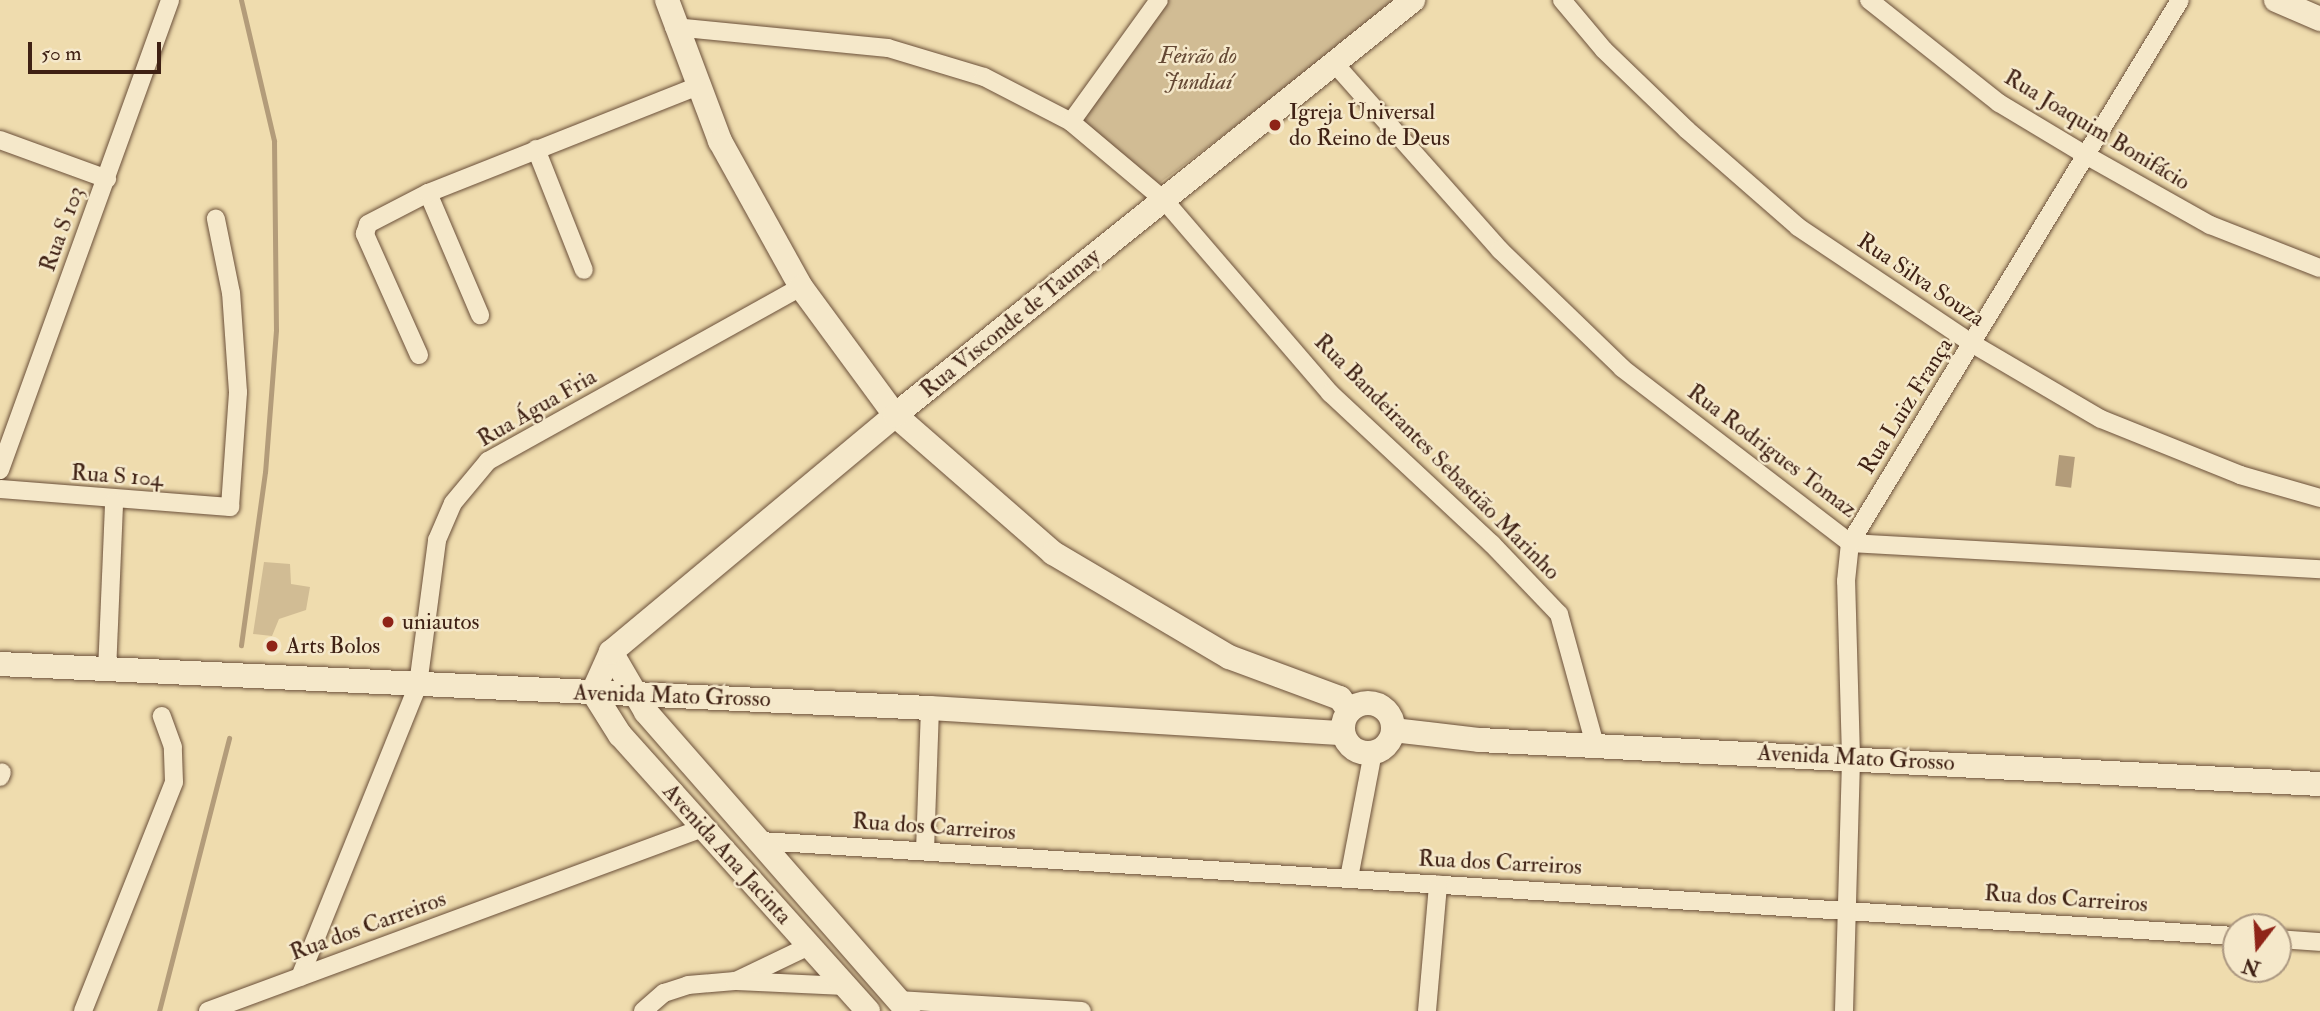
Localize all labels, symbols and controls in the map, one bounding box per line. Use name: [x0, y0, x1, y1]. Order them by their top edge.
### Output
scale bar: [32, 28, 164, 72]
text: 50 m: [41, 40, 82, 67]
park label: Feirão do Jundiaí: [1159, 42, 1237, 96]
street label: Rua Joaquim Bonifácio: [1999, 64, 2195, 196]
place label: Igreja Universal do Reino de Deus: [1289, 98, 1450, 152]
marker: Igreja Universal do Reino de Deus: [1267, 117, 1283, 133]
street label: Rua S 103: [34, 183, 90, 275]
street label: Rua Silva Souza: [1852, 227, 1990, 333]
street label: Rua Visconde de Taunay: [915, 242, 1105, 404]
street label: Rua Bandeirantes Sebastião Marinho: [1308, 328, 1566, 586]
street label: Rua Luiz França: [1853, 333, 1959, 479]
street label: Rua Água Fria: [473, 363, 601, 453]
street label: Rua Rodrigues Tomaz: [1682, 378, 1862, 524]
street label: Rua S 104: [70, 459, 164, 493]
place label: uniautos: [402, 608, 480, 636]
marker: uniautos: [380, 614, 396, 630]
place label: Arts Bolos: [286, 632, 380, 660]
marker: Arts Bolos: [264, 638, 280, 654]
street label: Avenida Mato Grosso: [573, 679, 771, 713]
street label: Avenida Mato Grosso: [1757, 739, 1955, 777]
street label: Avenida Ana Jacinta: [657, 778, 797, 930]
street label: Rua dos Carreiros: [851, 808, 1017, 846]
street label: Rua dos Carreiros: [1417, 845, 1583, 881]
street label: Rua dos Carreiros: [1983, 880, 2149, 918]
street label: Rua dos Carreiros: [286, 885, 450, 967]
north arrow: [2222, 913, 2292, 983]
text: N: [2240, 952, 2263, 980]

